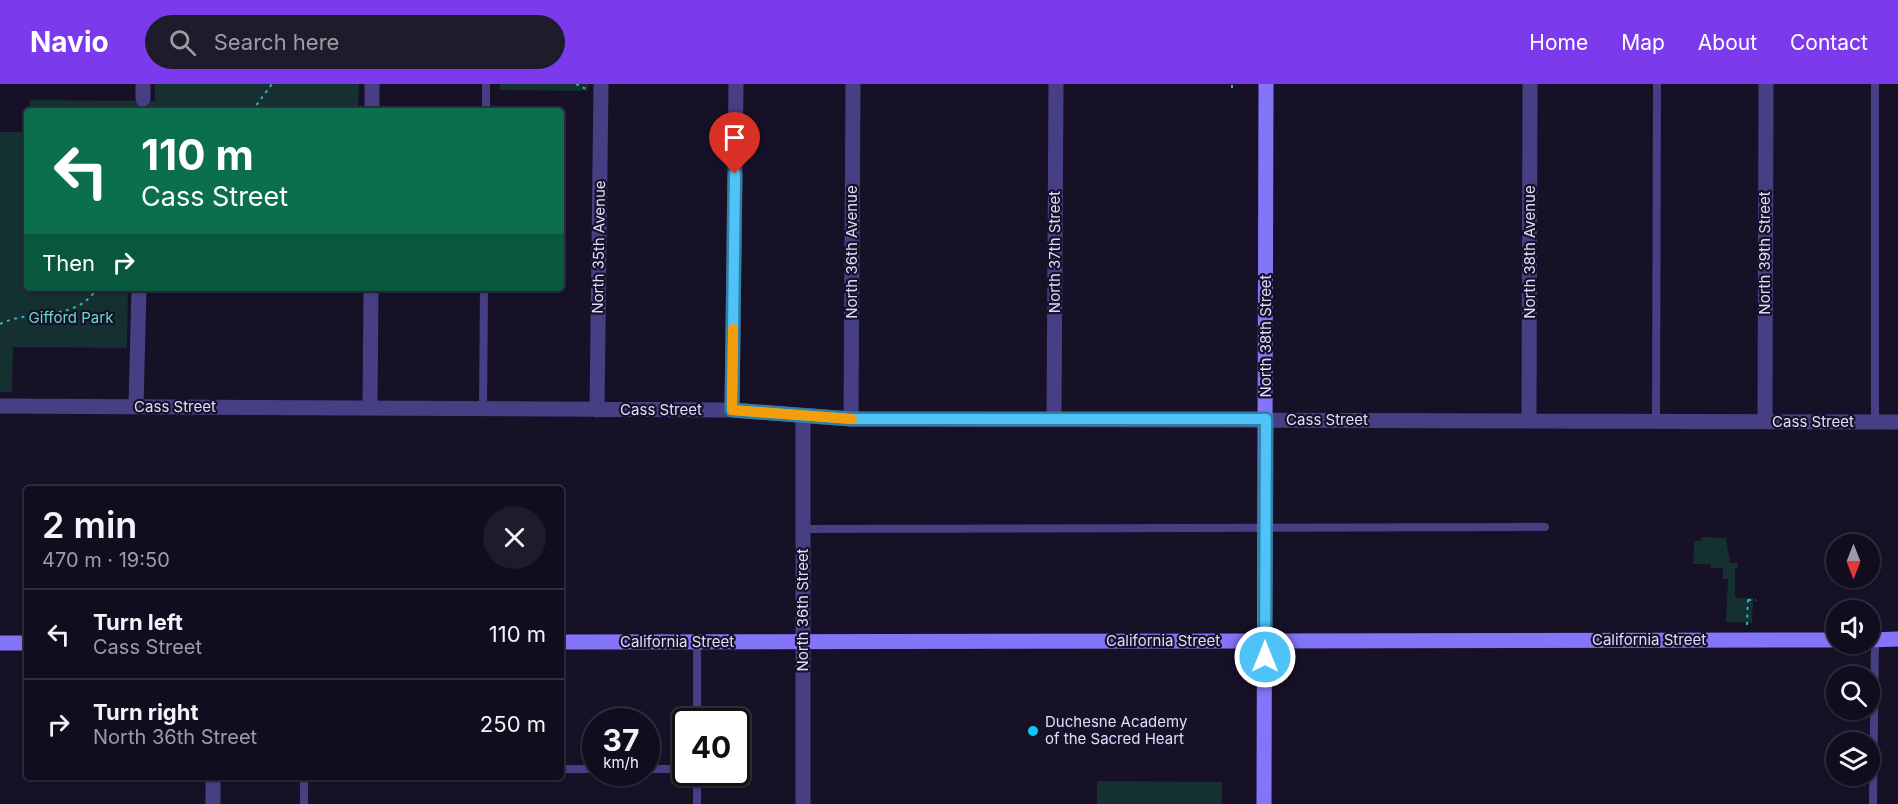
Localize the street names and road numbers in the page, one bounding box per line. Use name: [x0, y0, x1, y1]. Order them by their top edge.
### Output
street label: North 35th Avenue: [588, 180, 609, 314]
street label: North 36th Avenue: [842, 185, 861, 319]
street label: North 38th Avenue: [1520, 185, 1539, 319]
street label: North 37th Street: [1045, 191, 1064, 313]
street label: North 39th Street: [1755, 191, 1774, 315]
street label: North 38th Street: [1256, 274, 1275, 398]
street label: Cass Street: [134, 397, 216, 416]
street label: Cass Street: [620, 400, 702, 419]
street label: Cass Street: [1286, 410, 1368, 429]
street label: Cass Street: [1772, 412, 1854, 431]
street label: North 36th Street: [793, 548, 812, 672]
street label: California Street: [1592, 630, 1706, 649]
street label: California Street: [1106, 631, 1220, 650]
street label: California Street: [620, 632, 734, 651]

